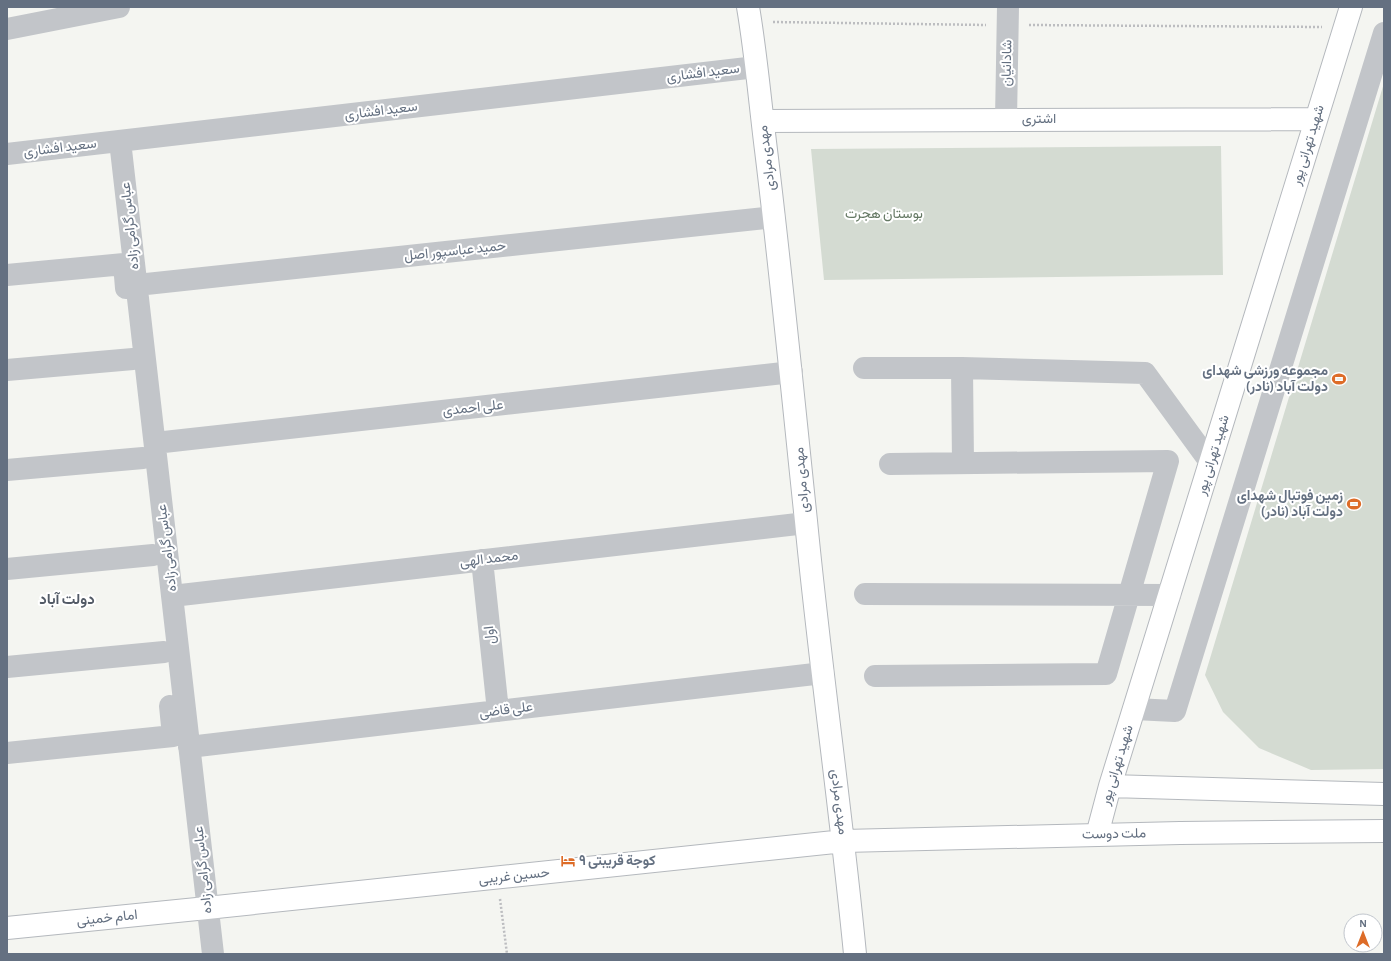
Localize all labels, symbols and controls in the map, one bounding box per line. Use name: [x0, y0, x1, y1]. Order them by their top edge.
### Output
street label: شادانیان: [1000, 39, 1015, 87]
street label: سعید افشاری: [666, 62, 741, 85]
street label: سعید افشاری: [344, 100, 419, 123]
street label: شهید تهرانی پور: [1289, 103, 1329, 188]
street label: اشتری: [1022, 112, 1056, 127]
street label: مهدی مرادی: [756, 124, 779, 192]
street label: سعید افشاری: [23, 137, 98, 160]
street label: عباس گرامی زاده: [117, 181, 143, 271]
park label: بوستان هجرت: [845, 207, 923, 222]
street label: حمید عباسپور اصل: [403, 239, 507, 265]
place label: مجموعه ورزشی شهدای دولت آباد (نادر): [1202, 364, 1328, 395]
sports icon: مجموعه ورزشی شهدای دولت آباد (نادر): [1331, 371, 1347, 387]
street label: علی احمدی: [442, 398, 504, 419]
street label: شهید تهرانی پور: [1194, 413, 1234, 498]
street label: مهدی مرادی: [792, 447, 813, 513]
place label: زمین فوتبال شهدای دولت آباد (نادر): [1237, 489, 1343, 520]
sports icon: زمین فوتبال شهدای دولت آباد (نادر): [1346, 496, 1362, 512]
street label: عباس گرامی زاده: [154, 503, 180, 593]
street label: محمد الهی: [459, 548, 519, 571]
district label: دولت آباد: [39, 591, 95, 608]
street label: اول: [482, 625, 500, 645]
street label: علی قاضی: [478, 700, 534, 721]
street label: شهید تهرانی پور: [1098, 723, 1138, 808]
street label: مهدی مرادی: [827, 768, 850, 836]
street label: عباس گرامی زاده: [190, 825, 216, 915]
street label: ملت دوست: [1082, 826, 1146, 843]
hotel icon: ۹ کوجة قریبتی: [560, 853, 576, 869]
place label: ۹ کوجة قریبتی: [579, 854, 656, 869]
street label: حسین غریبی: [478, 865, 550, 888]
street label: امام خمینی: [76, 908, 138, 929]
north arrow: [1343, 913, 1383, 953]
text: N: [1359, 918, 1367, 929]

